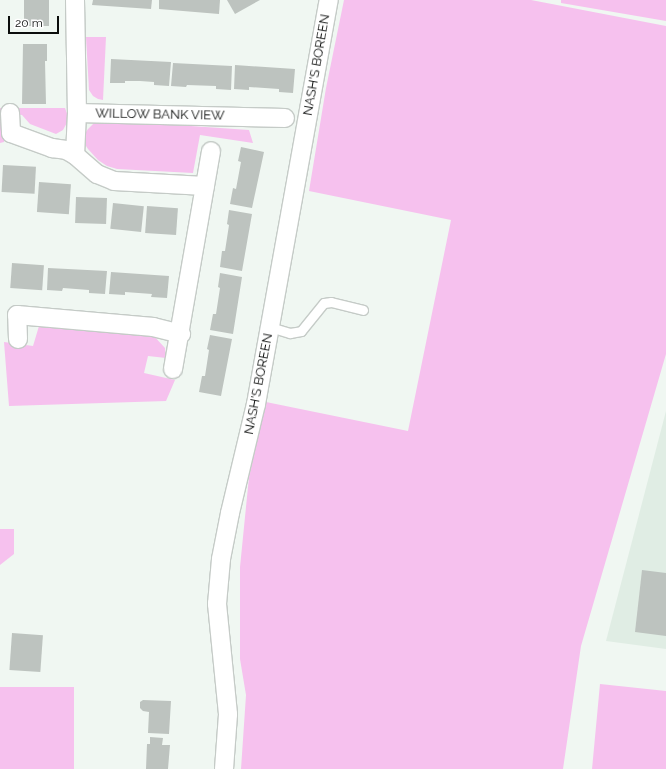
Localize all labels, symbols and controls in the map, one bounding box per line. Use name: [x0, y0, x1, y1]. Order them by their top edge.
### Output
scale bar: [10, 8, 61, 34]
street label: NASH'S BOREEN: [300, 13, 334, 117]
text: 20 m: [15, 16, 43, 30]
street label: WILLOW BANK VIEW: [95, 106, 225, 124]
street label: NASH'S BOREEN: [242, 332, 276, 436]

